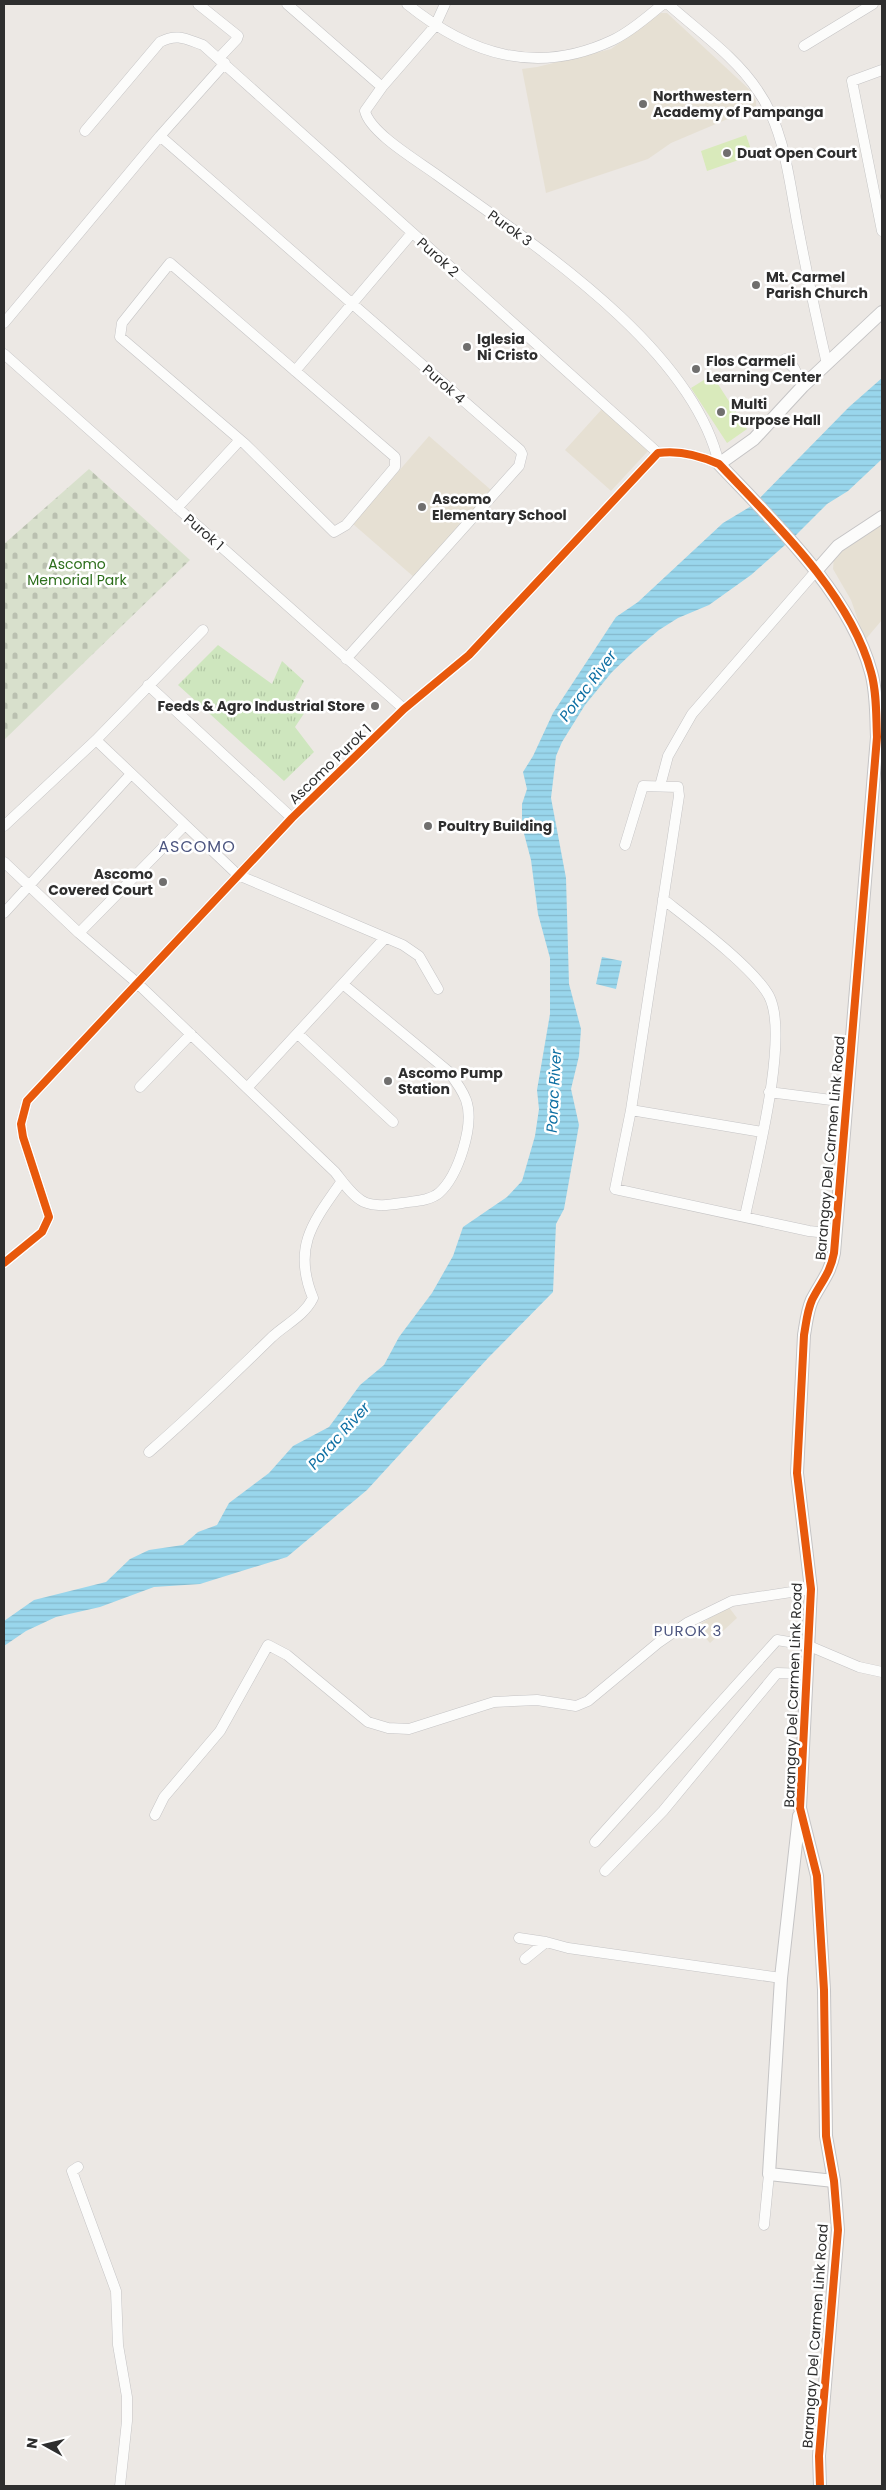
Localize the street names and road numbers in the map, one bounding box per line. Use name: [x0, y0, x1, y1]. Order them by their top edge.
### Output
street label: Purok 3: [484, 205, 536, 251]
street label: Purok 2: [413, 233, 463, 281]
street label: Purok 4: [418, 360, 470, 408]
street label: Purok 1: [180, 509, 228, 555]
street label: Ascomo Purok 1: [284, 719, 376, 809]
street label: Barangay Del Carmen Link Road: [810, 1035, 850, 1261]
street label: Barangay Del Carmen Link Road: [779, 1582, 807, 1808]
street label: Barangay Del Carmen Link Road: [797, 2223, 833, 2449]

